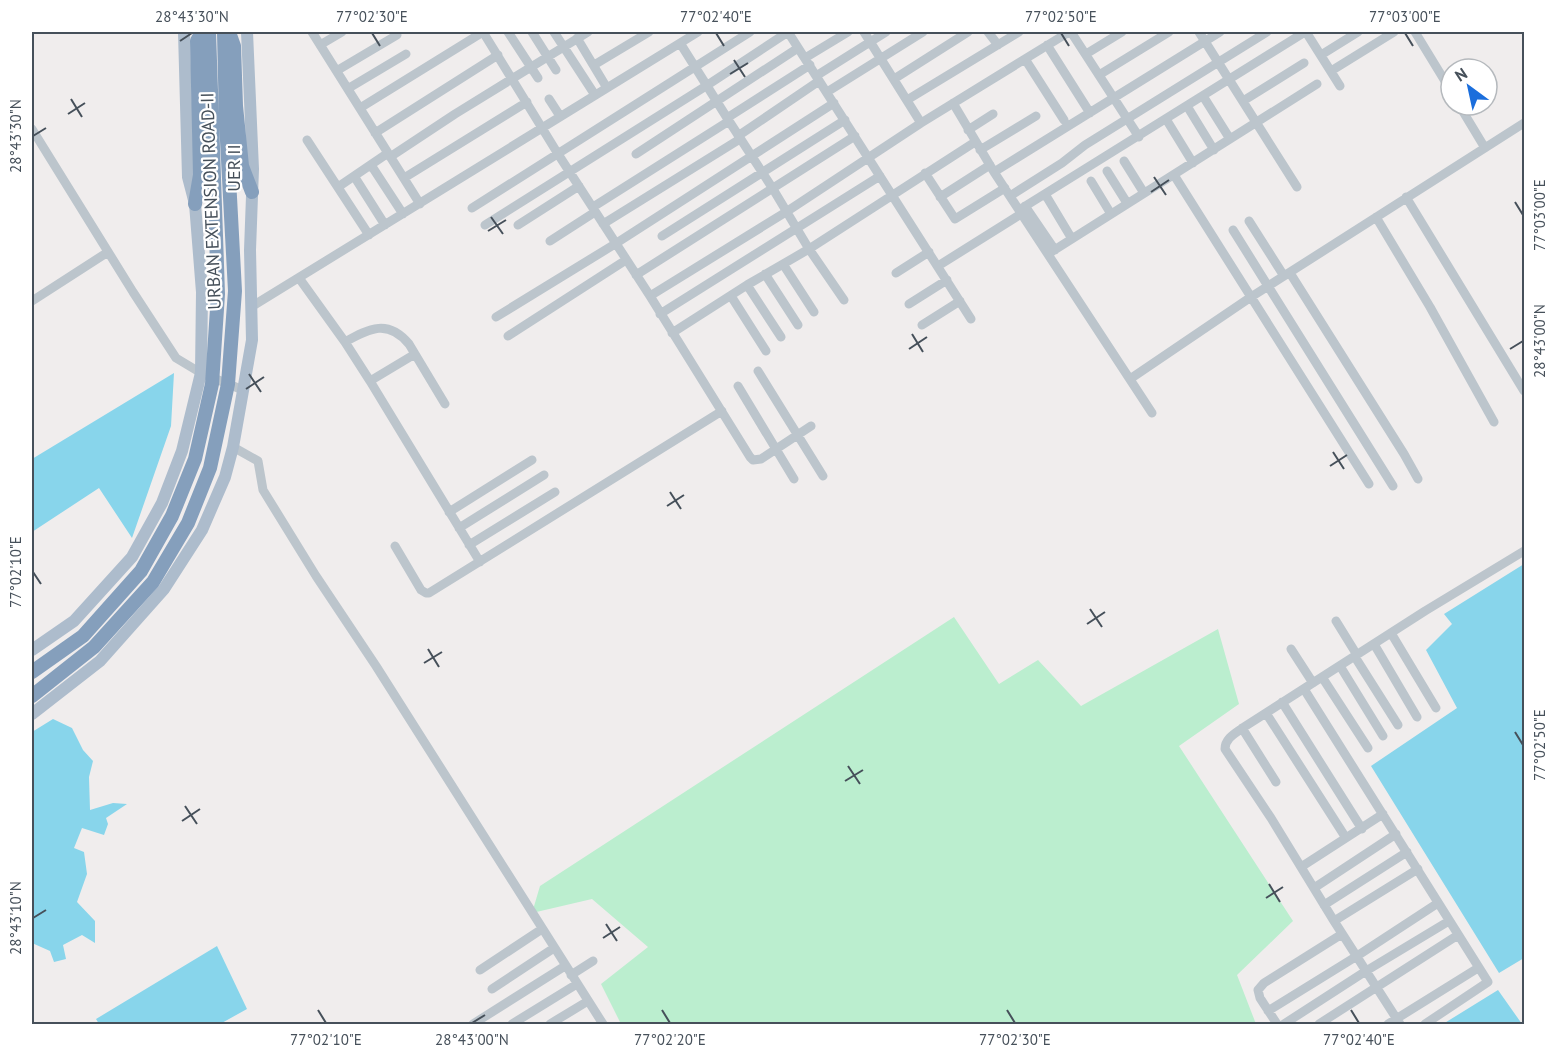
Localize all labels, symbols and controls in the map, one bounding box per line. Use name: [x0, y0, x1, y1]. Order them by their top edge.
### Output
text: 28°43'30"N: [155, 7, 229, 26]
text: 77°02'30"E: [336, 7, 408, 26]
text: 77°02'40"E: [680, 7, 752, 26]
text: 77°02'50"E: [1025, 7, 1097, 26]
text: 77°03'00"E: [1369, 7, 1441, 26]
north arrow: [1439, 57, 1499, 117]
text: N: [1451, 63, 1471, 86]
street label: URBAN EXTENSION ROAD-II: [195, 92, 226, 310]
text: 28°43'30"N: [6, 99, 25, 173]
street label: UER II: [222, 144, 245, 192]
text: 77°03'00"E: [1530, 179, 1549, 251]
text: 28°43'00"N: [1530, 304, 1549, 378]
text: 77°02'10"E: [6, 536, 25, 608]
text: 77°02'50"E: [1530, 709, 1549, 781]
text: 28°43'10"N: [6, 881, 25, 955]
text: 77°02'10"E: [290, 1030, 362, 1049]
text: 28°43'00"N: [435, 1030, 509, 1049]
text: 77°02'20"E: [634, 1030, 706, 1049]
text: 77°02'30"E: [979, 1030, 1051, 1049]
text: 77°02'40"E: [1323, 1030, 1395, 1049]

